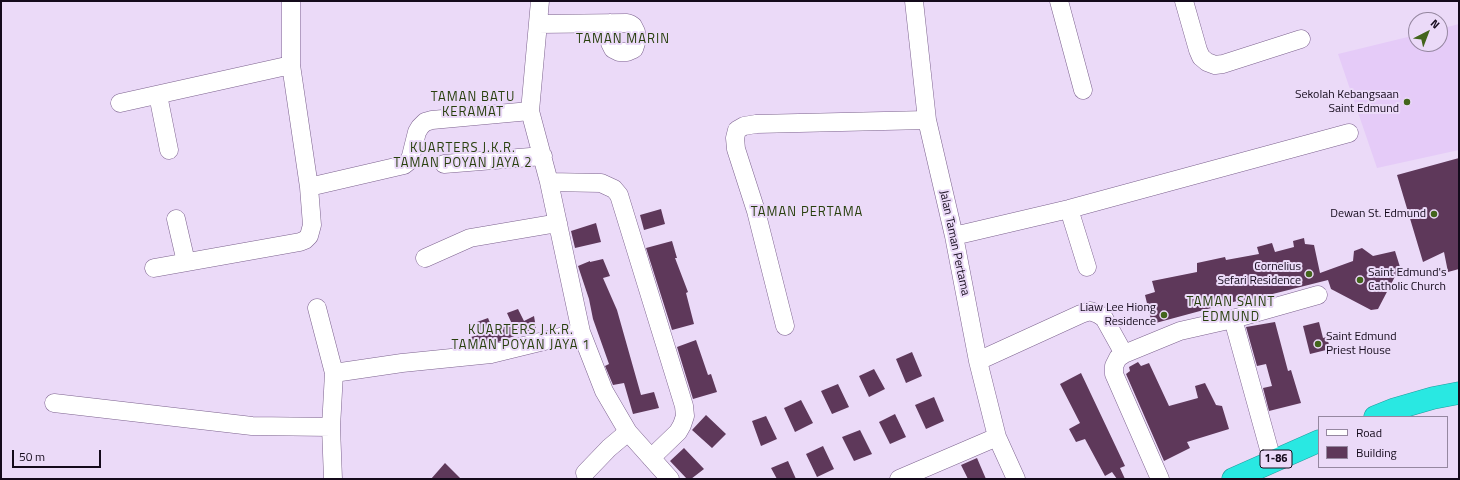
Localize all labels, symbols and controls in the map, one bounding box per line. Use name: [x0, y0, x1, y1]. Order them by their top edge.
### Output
north arrow: [1408, 12, 1448, 52]
text: N: [1427, 15, 1444, 32]
district label: TAMAN MARIN: [576, 32, 670, 48]
place label: Sekolah Kebangsaan Saint Edmund: [1295, 88, 1399, 116]
district label: TAMAN BATU KERAMAT: [431, 90, 515, 121]
marker: Sekolah Kebangsaan Saint Edmund: [1402, 97, 1412, 107]
district label: KUARTERS J.K.R. TAMAN POYAN JAYA 2: [393, 141, 533, 172]
street label: Jalan Taman Pertama: [936, 189, 972, 297]
district label: TAMAN PERTAMA: [751, 205, 863, 221]
place label: Dewan St. Edmund: [1330, 207, 1426, 221]
marker: Dewan St. Edmund: [1429, 209, 1439, 219]
place label: Cornelius Sefari Residence: [1217, 260, 1301, 288]
place label: Saint Edmund's Catholic Church: [1368, 266, 1446, 294]
marker: Cornelius Sefari Residence: [1304, 269, 1314, 279]
marker: Saint Edmund's Catholic Church: [1355, 275, 1365, 285]
district label: TAMAN SAINT EDMUND: [1187, 295, 1275, 326]
place label: Liaw Lee Hiong Residence: [1080, 301, 1156, 329]
marker: Liaw Lee Hiong Residence: [1159, 310, 1169, 320]
district label: KUARTERS J.K.R. TAMAN POYAN JAYA 1: [451, 323, 591, 354]
place label: Saint Edmund Priest House: [1326, 330, 1396, 358]
marker: Saint Edmund Priest House: [1313, 339, 1323, 349]
legend: [1318, 416, 1448, 468]
text: Road: [1356, 423, 1382, 442]
scale bar: [14, 442, 103, 468]
text: Building: [1356, 443, 1397, 462]
text: 50 m: [19, 447, 45, 466]
road number: 1-86: [1260, 450, 1292, 468]

